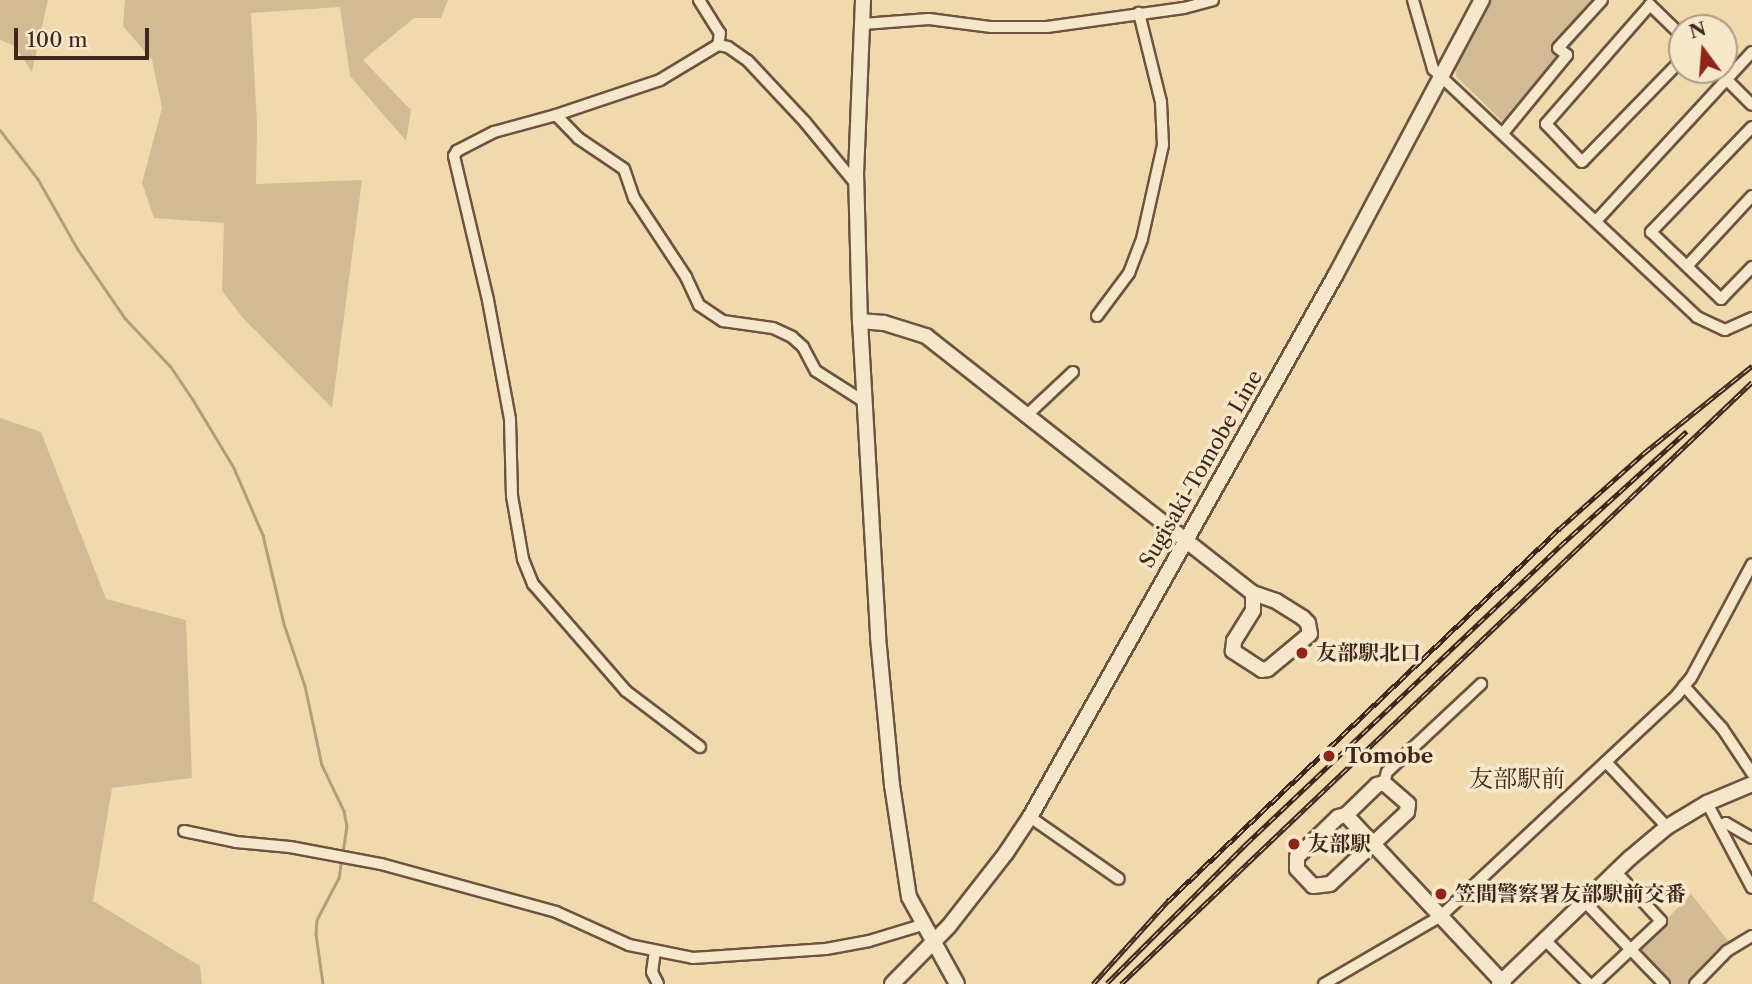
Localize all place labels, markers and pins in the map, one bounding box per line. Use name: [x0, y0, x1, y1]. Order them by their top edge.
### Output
place label: 友部駅北口: [1316, 640, 1421, 666]
marker: 友部駅北口: [1294, 645, 1310, 661]
place label: Tomobe: [1345, 743, 1433, 769]
marker: Tomobe: [1319, 746, 1339, 766]
place label: 友部駅: [1308, 831, 1371, 857]
marker: 友部駅: [1286, 836, 1302, 852]
place label: 笠間警察署友部駅前交番: [1455, 881, 1686, 907]
marker: 笠間警察署友部駅前交番: [1433, 886, 1449, 902]

